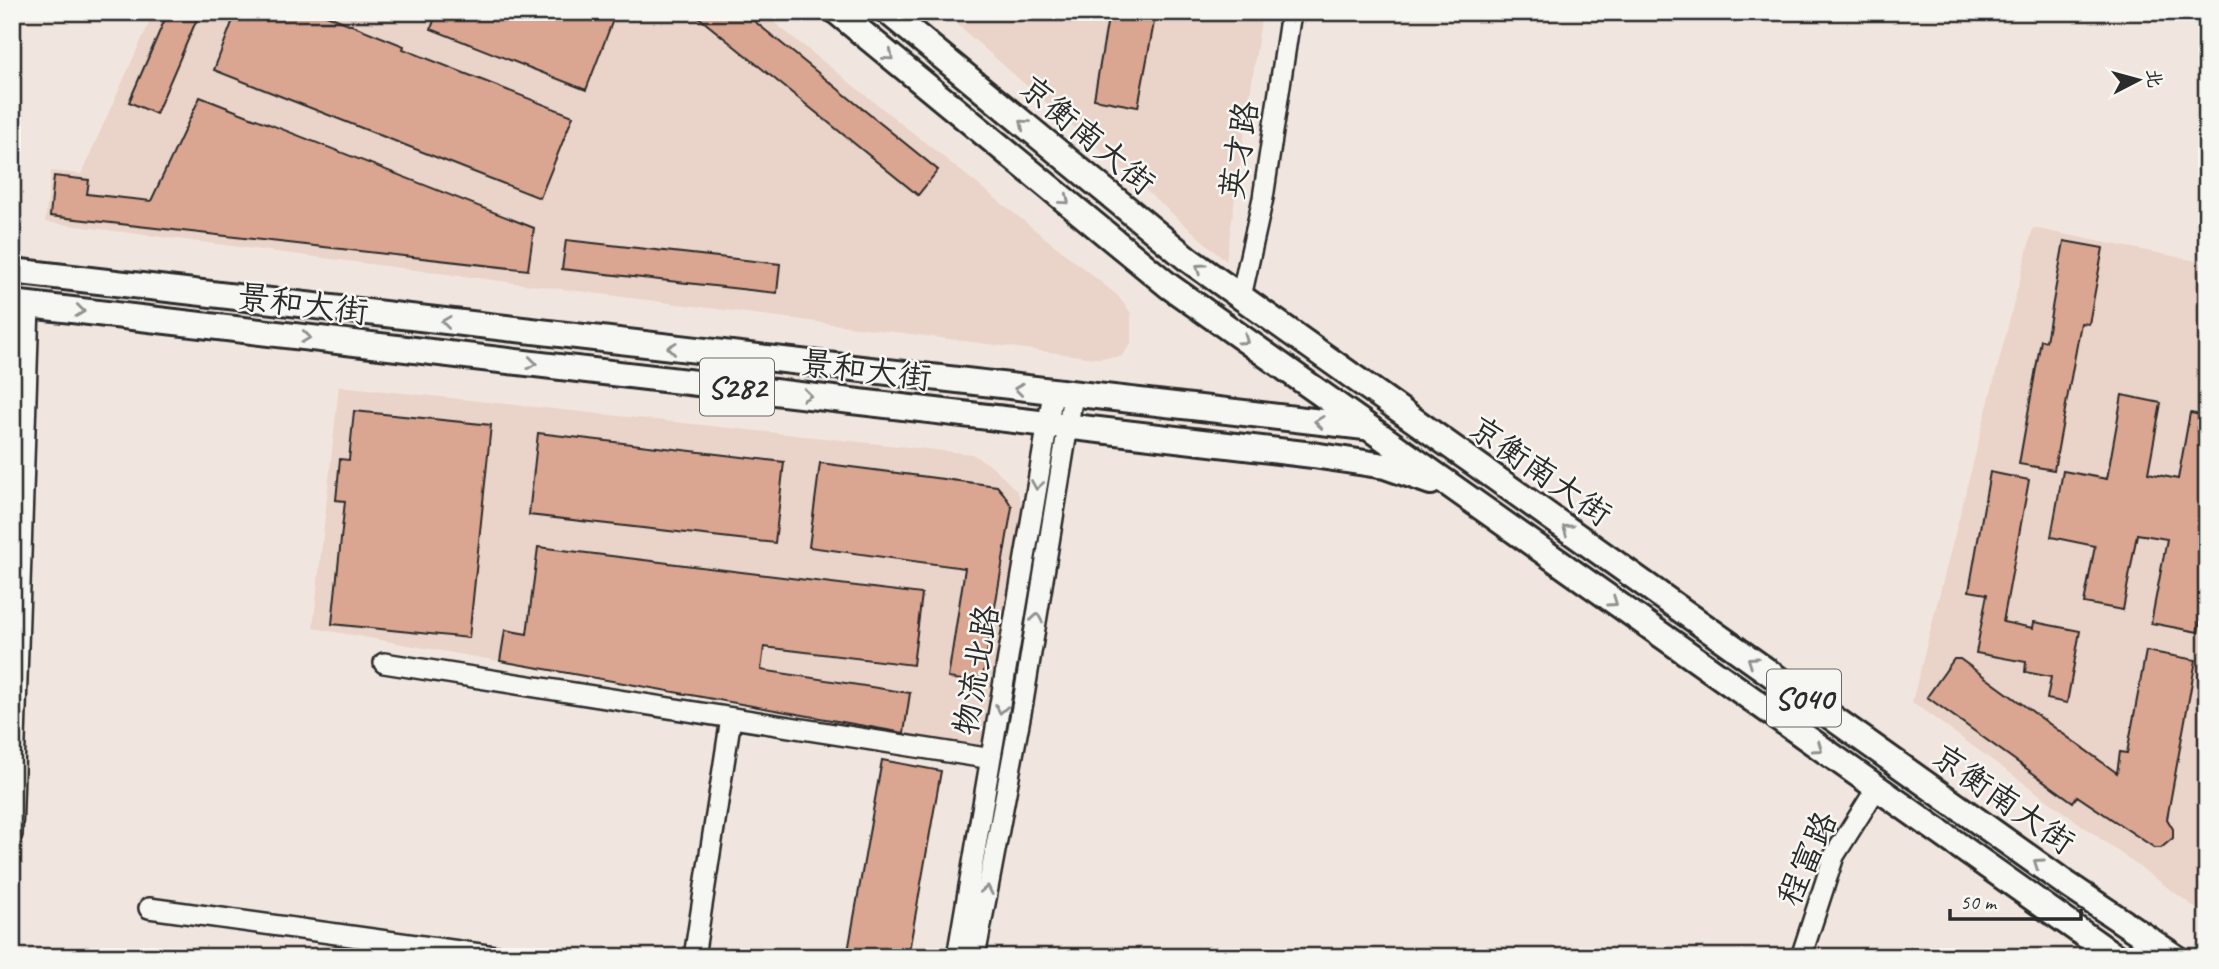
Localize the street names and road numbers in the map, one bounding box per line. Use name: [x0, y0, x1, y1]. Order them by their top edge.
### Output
street label: 京衡南大街: [1011, 66, 1164, 204]
street label: 英才路: [1211, 98, 1267, 202]
street label: 景和大街: [235, 275, 371, 333]
street label: 景和大街: [798, 341, 934, 399]
road number: S282: [700, 358, 774, 416]
street label: 京衡南大街: [1461, 406, 1620, 535]
street label: 物流北路: [944, 602, 1008, 739]
road number: S040: [1767, 670, 1841, 726]
street label: 京衡南大街: [1924, 734, 2083, 863]
street label: 程富路: [1768, 805, 1846, 912]

